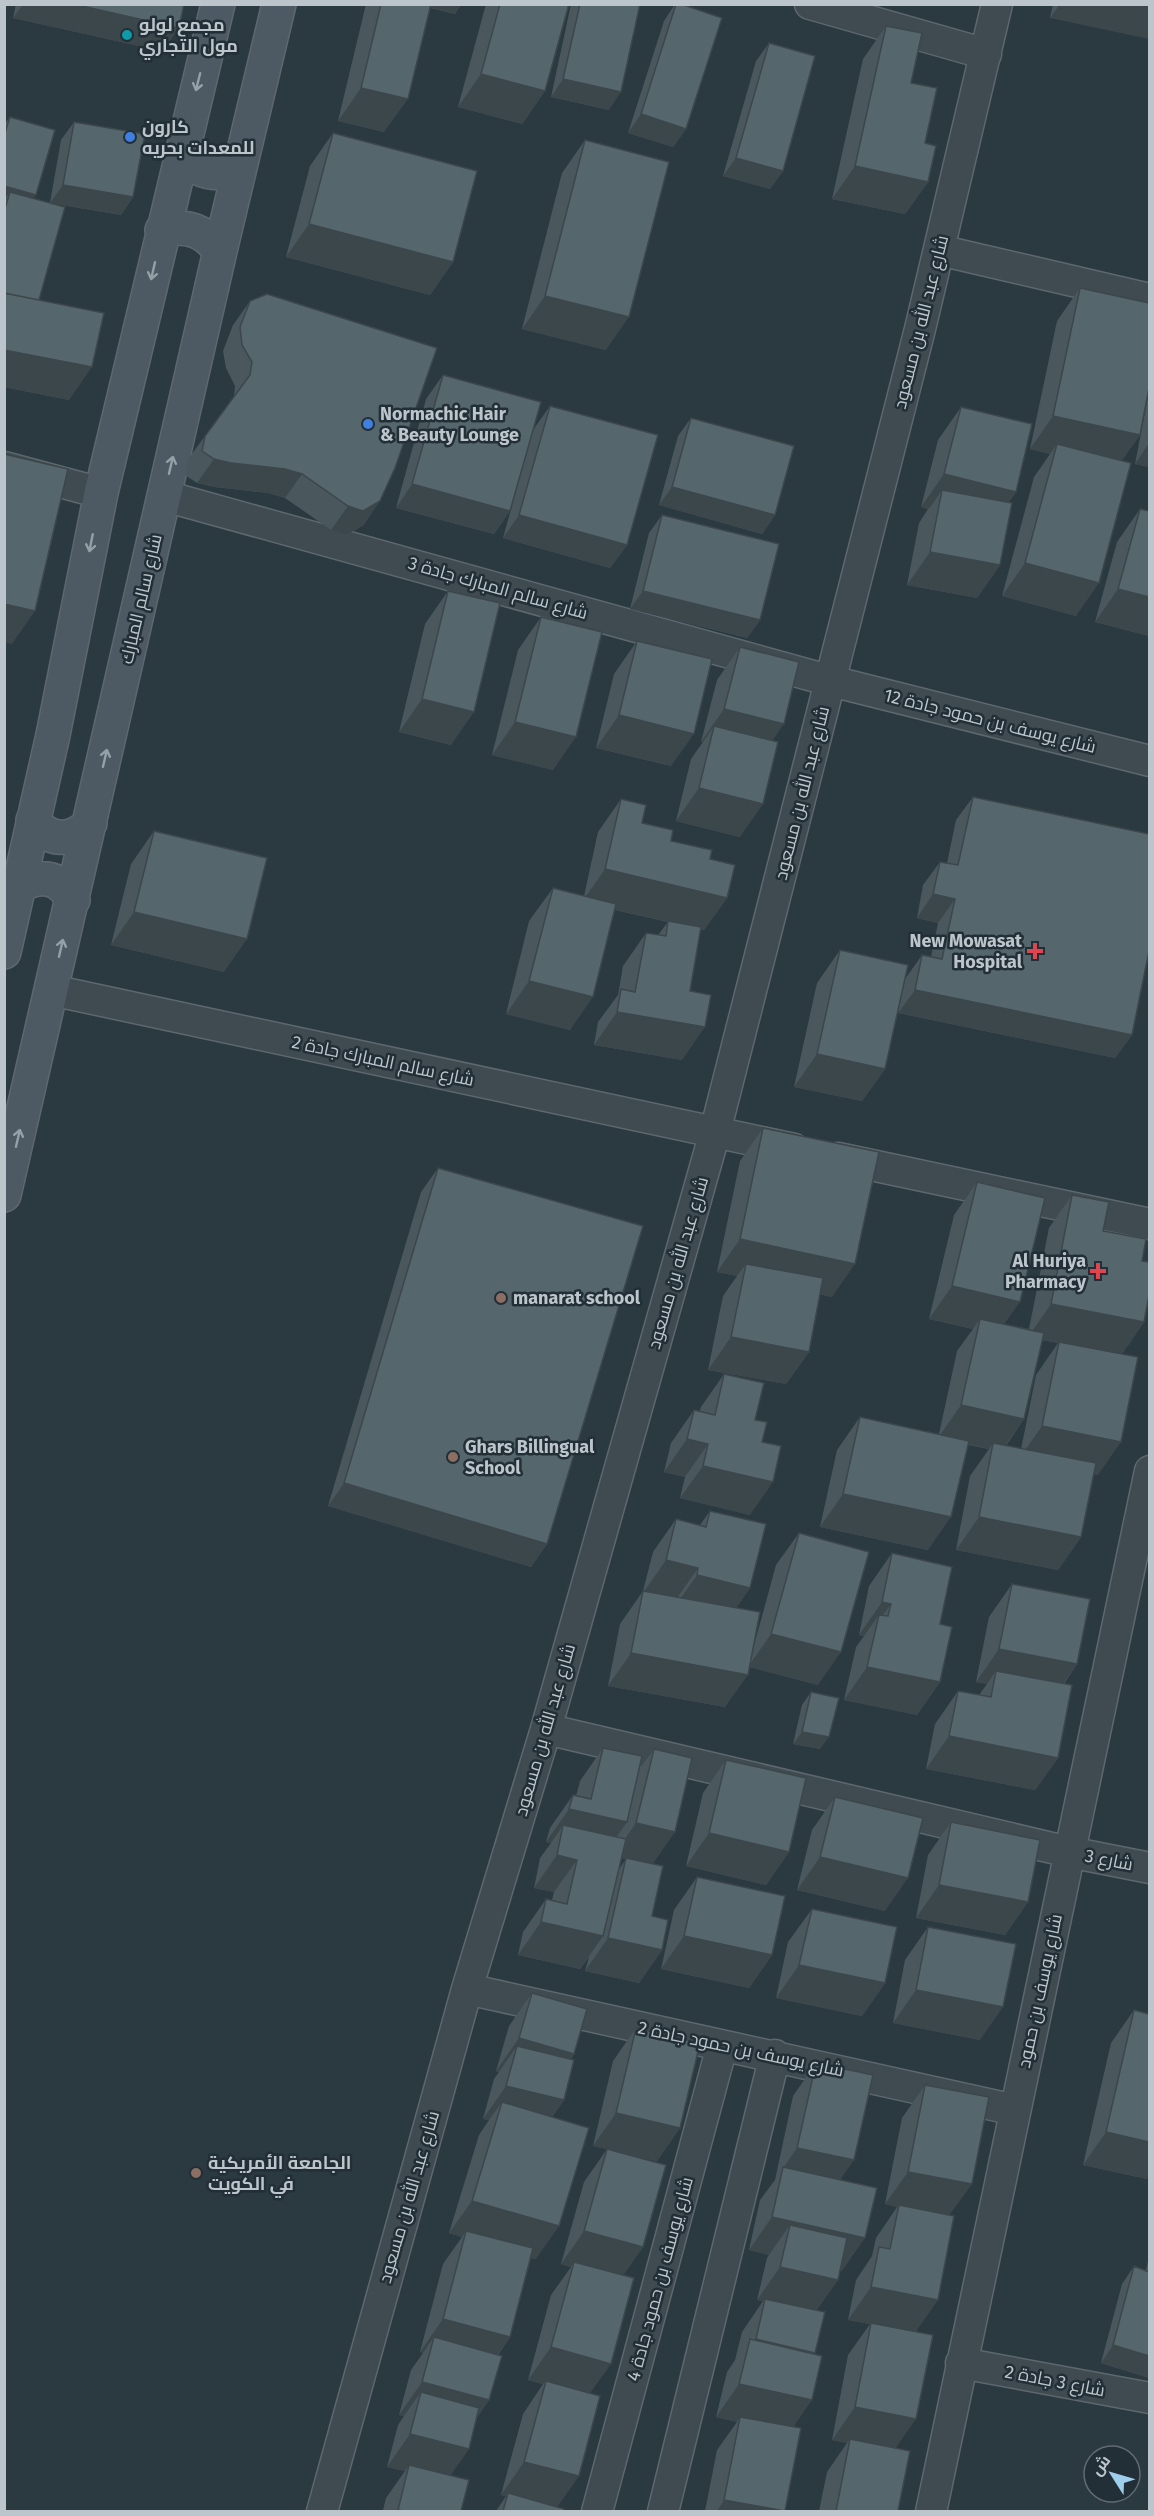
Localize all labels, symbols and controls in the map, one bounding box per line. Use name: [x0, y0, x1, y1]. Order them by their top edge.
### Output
place label: مجمع لولو مول التجاري: [139, 14, 238, 60]
marker: مجمع لولو مول التجاري: [120, 28, 134, 42]
one-way arrow: [192, 72, 204, 91]
place label: کارون للمعدات بحریه: [142, 116, 255, 159]
marker: کارون للمعدات بحریه: [123, 130, 137, 144]
street label: شارع عبد الله بن مسعود: [888, 233, 954, 411]
one-way arrow: [146, 261, 158, 280]
place label: Normachic Hair & Beauty Lounge: [380, 403, 519, 446]
marker: Normachic Hair & Beauty Lounge: [361, 417, 375, 431]
one-way arrow: [166, 456, 178, 475]
street label: شارع سالم المبارك: [115, 532, 168, 666]
one-way arrow: [85, 533, 96, 552]
street label: شارع سالم المبارك جادة 3: [405, 552, 590, 625]
street label: شارع يوسف بن حمود جادة 12: [882, 684, 1098, 759]
street label: شارع عبد الله بن مسعود: [769, 704, 835, 882]
one-way arrow: [99, 748, 111, 767]
place label: New Mowasat Hospital: [909, 930, 1023, 973]
one-way arrow: [56, 938, 68, 957]
marker: New Mowasat Hospital: [1026, 942, 1044, 960]
street label: شارع سالم المبارك جادة 2: [290, 1031, 476, 1092]
one-way arrow: [12, 1128, 24, 1147]
street label: شارع عبد الله بن مسعود: [642, 1174, 714, 1352]
place label: Al Huriya Pharmacy: [1005, 1250, 1087, 1293]
marker: Al Huriya Pharmacy: [1091, 1264, 1105, 1278]
place label: manarat school: [513, 1287, 641, 1309]
marker: manarat school: [494, 1291, 508, 1305]
place label: Ghars Billingual School: [465, 1436, 595, 1479]
marker: Ghars Billingual School: [446, 1450, 460, 1464]
street label: شارع عبد الله بن مسعود: [509, 1641, 581, 1819]
street label: شارع 3: [1083, 1845, 1135, 1876]
street label: شارع يوسف بن حمود: [1013, 1912, 1068, 2070]
street label: شارع يوسف بن حمود جادة 2: [636, 2016, 846, 2083]
street label: شارع عبد الله بن مسعود: [373, 2108, 445, 2286]
place label: الجامعة الأمريكية في الكويت: [208, 2152, 351, 2199]
marker: الجامعة الأمريكية في الكويت: [189, 2166, 203, 2180]
street label: شارع يوسف بن حمود جادة 4: [622, 2174, 699, 2384]
street label: شارع 3 جادة 2: [1003, 2361, 1107, 2402]
north arrow: [1082, 2444, 1142, 2504]
text: ش: [1087, 2451, 1114, 2479]

